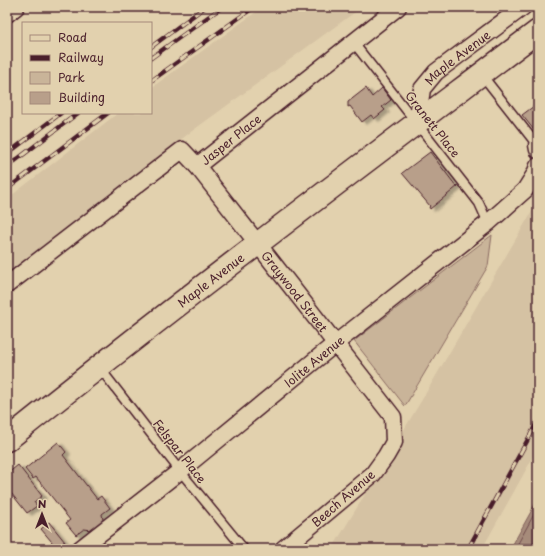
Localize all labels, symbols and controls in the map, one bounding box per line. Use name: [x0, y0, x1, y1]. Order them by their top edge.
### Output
legend: [22, 22, 152, 114]
street label: Maple Avenue: [420, 25, 494, 89]
text: Road: [58, 28, 87, 46]
text: Railway: [58, 48, 104, 66]
text: Park: [58, 68, 85, 86]
street label: Granett Place: [401, 87, 465, 161]
text: Building: [58, 88, 105, 106]
street label: Jasper Place: [197, 110, 265, 169]
street label: Graywood Street: [257, 247, 332, 336]
street label: Maple Avenue: [174, 248, 248, 312]
street label: Iolite Avenue: [280, 331, 348, 391]
street label: Felspar Place: [149, 415, 211, 487]
street label: Beech Avenue: [307, 465, 379, 531]
north arrow: [22, 494, 62, 534]
text: N: [38, 495, 47, 512]

